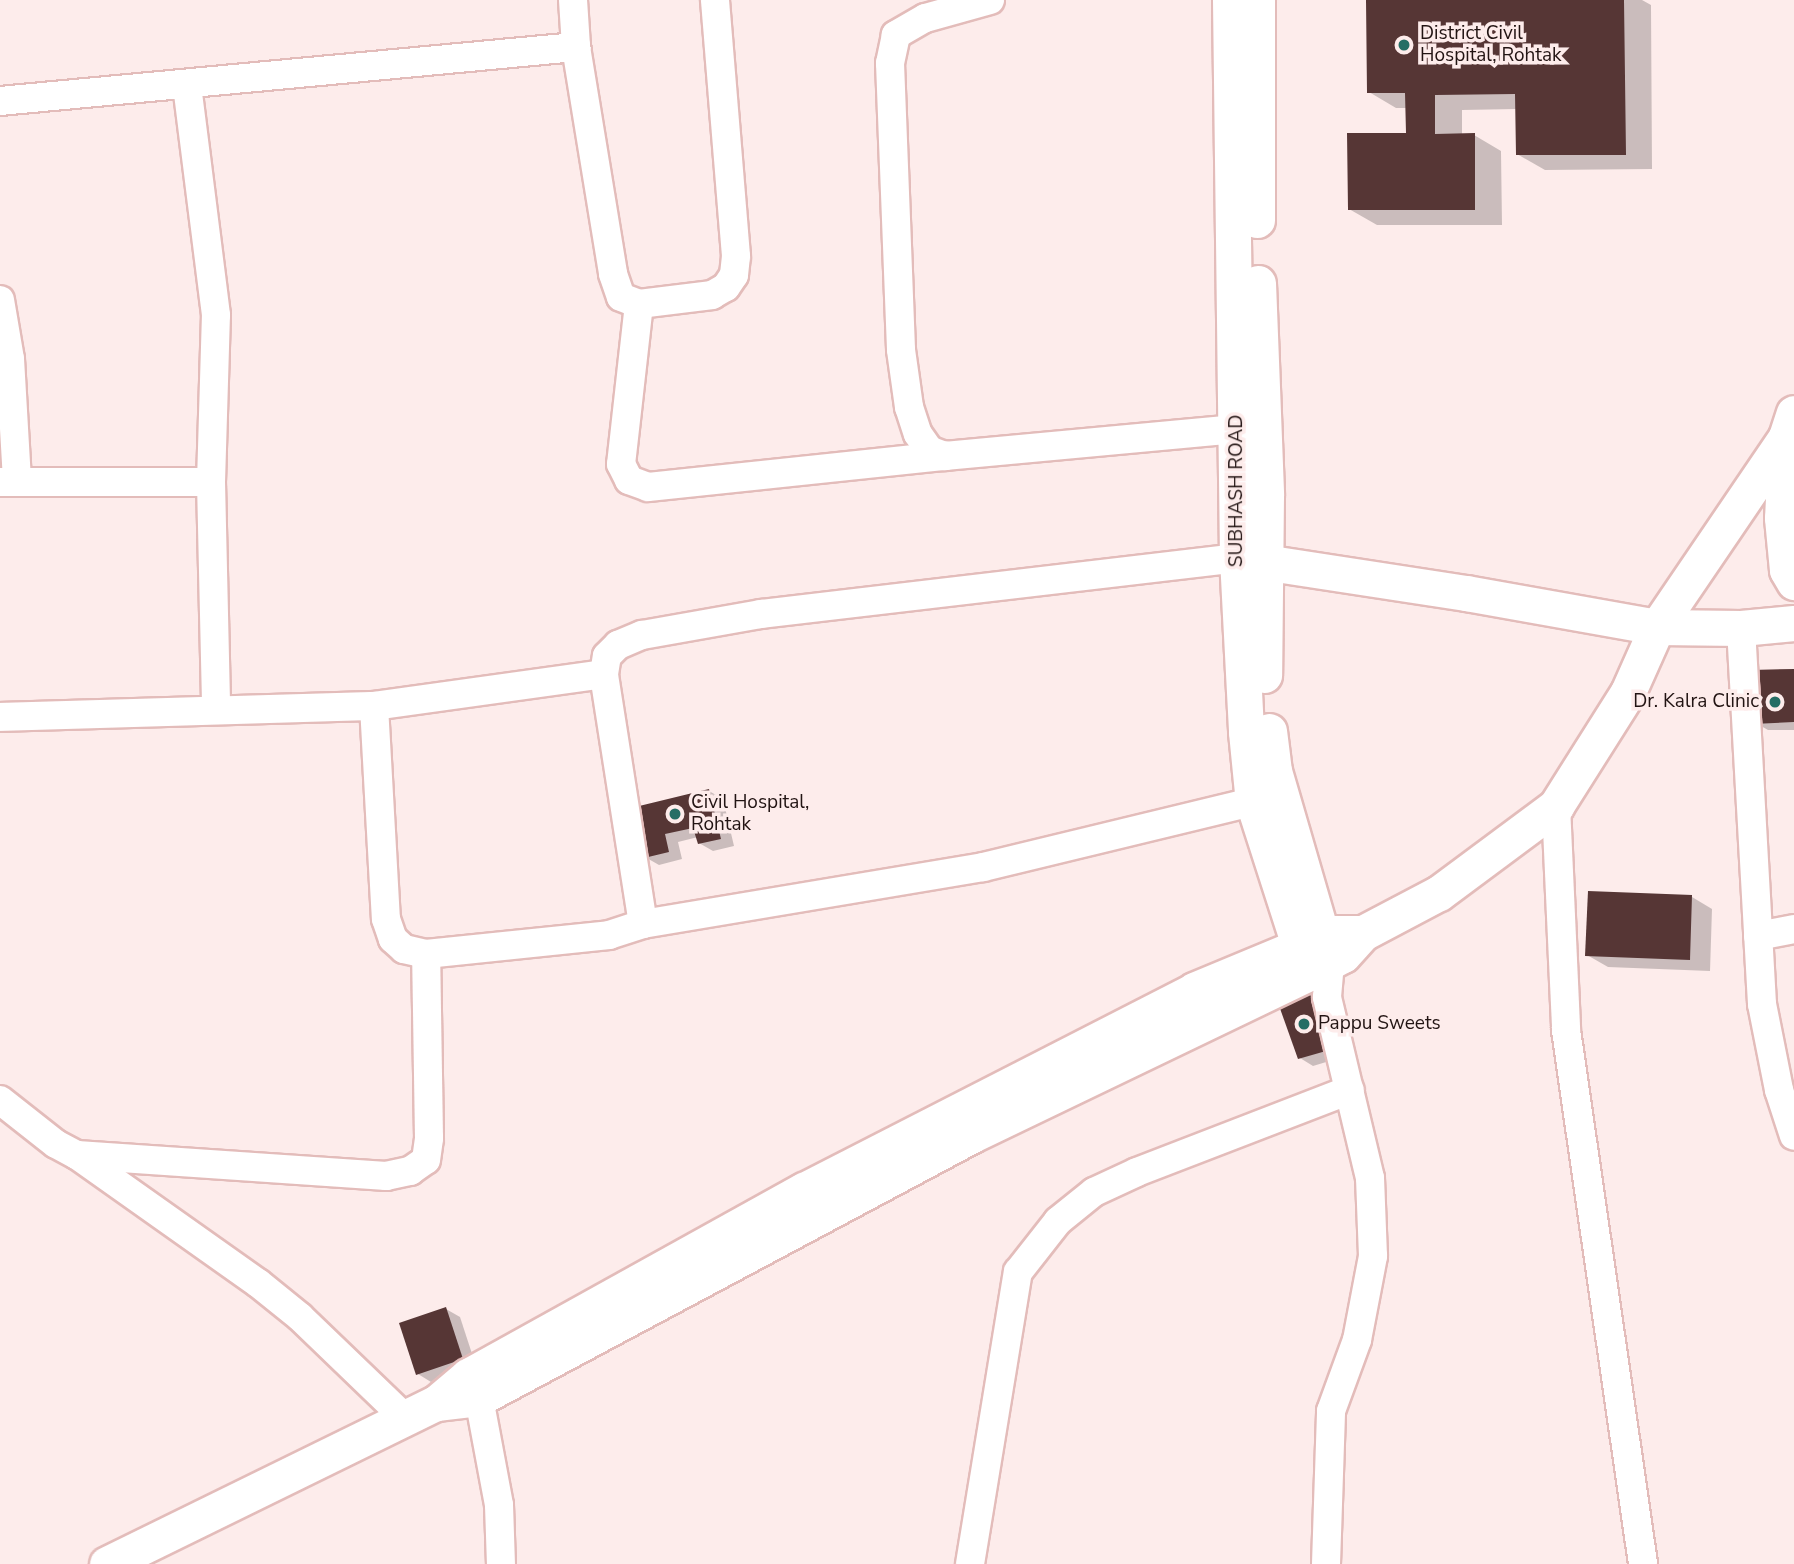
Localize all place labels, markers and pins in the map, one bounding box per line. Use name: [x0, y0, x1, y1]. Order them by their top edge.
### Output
place label: District Civil Hospital, Rohtak: [1420, 23, 1561, 67]
marker: District Civil Hospital, Rohtak: [1394, 35, 1414, 55]
place label: Dr. Kalra Clinic: [1633, 691, 1759, 713]
marker: Dr. Kalra Clinic: [1765, 692, 1785, 712]
place label: Civil Hospital, Rohtak: [691, 792, 809, 836]
marker: Civil Hospital, Rohtak: [665, 804, 685, 824]
place label: Pappu Sweets: [1318, 1013, 1441, 1035]
marker: Pappu Sweets: [1296, 1016, 1312, 1032]

